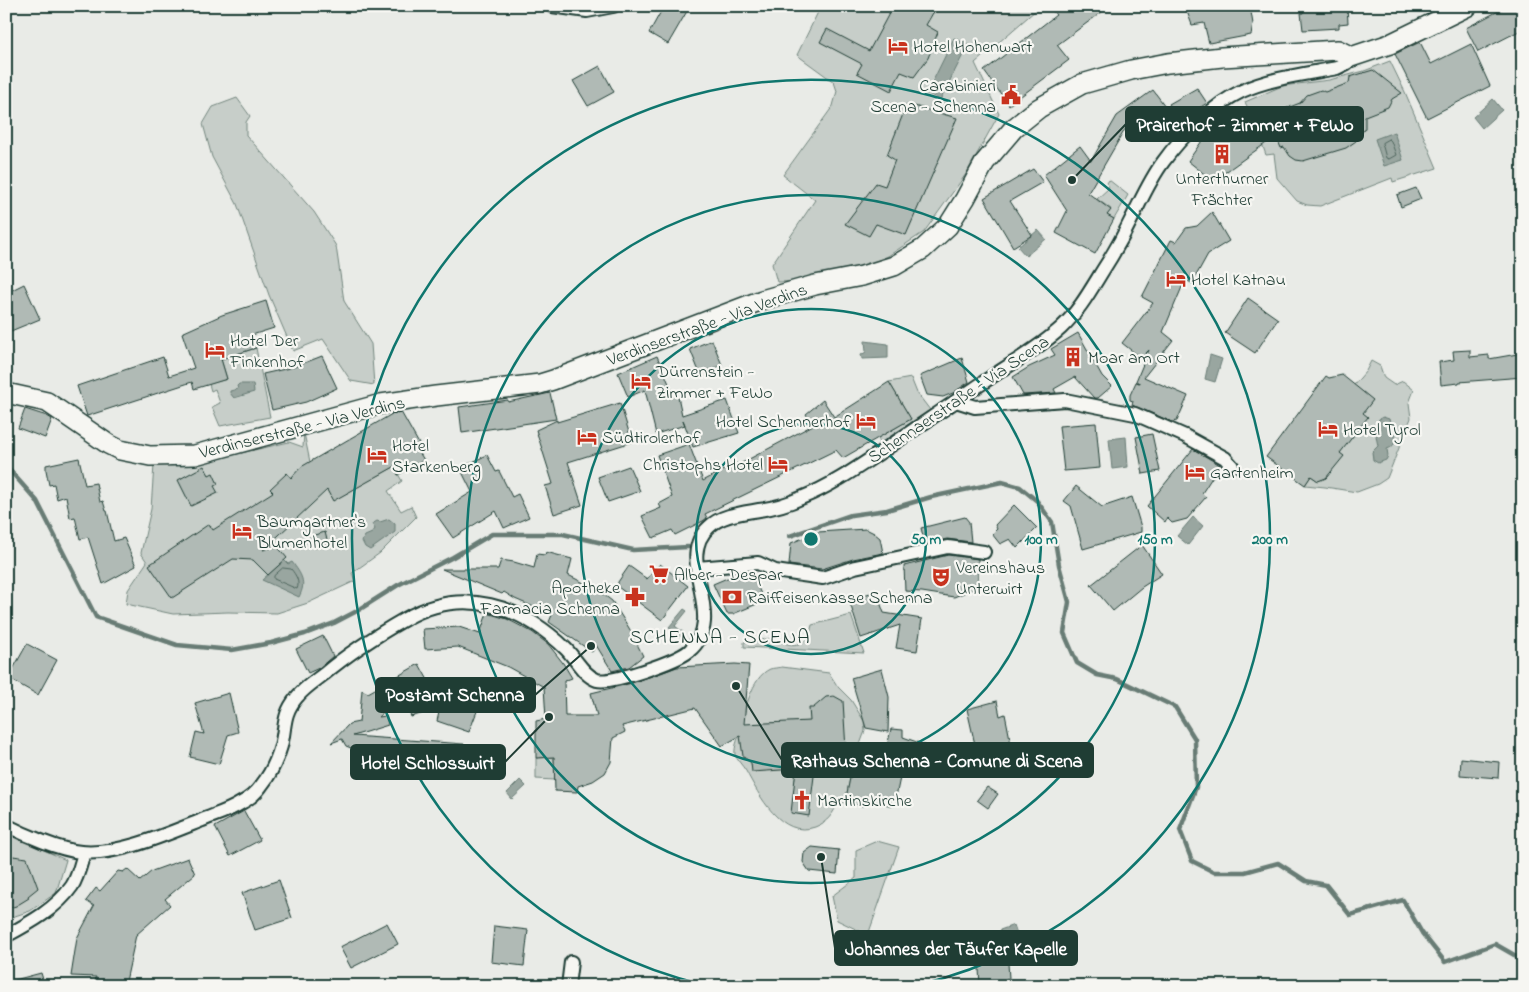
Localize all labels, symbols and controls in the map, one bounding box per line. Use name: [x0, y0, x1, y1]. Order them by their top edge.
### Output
hotel icon: Hotel Hohenwart: [887, 35, 909, 57]
place label: Hotel Hohenwart: [913, 35, 1032, 61]
place label: Carabinieri Scena - Schenna: [870, 74, 996, 121]
public building icon: Carabinieri Scena - Schenna: [1000, 84, 1022, 106]
callout: Prairerhof - Zimmer + FeWo: [1126, 107, 1363, 141]
text: Prairerhof - Zimmer + FeWo: [1136, 113, 1354, 140]
building icon: Unterthurner Frächter: [1211, 143, 1233, 165]
place label: Unterthurner Frächter: [1176, 167, 1269, 214]
hotel icon: Hotel Katnau: [1165, 268, 1187, 290]
place label: Hotel Katnau: [1191, 268, 1286, 294]
street label: Verdinserstraße - Via Verdins: [603, 278, 811, 375]
place label: Hotel Der Finkenhof: [229, 329, 306, 376]
street label: Schennaerstraße - Via Scena: [863, 330, 1055, 471]
hotel icon: Hotel Der Finkenhof: [204, 339, 226, 361]
building icon: Moar am Ort: [1062, 346, 1084, 368]
place label: Moar am Ort: [1088, 346, 1180, 372]
place label: Dürrenstein - Zimmer + FeWo: [655, 360, 773, 407]
hotel icon: Dürrenstein - Zimmer + FeWo: [630, 370, 652, 392]
street label: Verdinserstraße - Via Verdins: [196, 391, 408, 467]
place label: Hotel Schennerhof: [716, 410, 852, 436]
hotel icon: Hotel Schennerhof: [855, 410, 877, 432]
hotel icon: Hotel Tyrol: [1317, 418, 1339, 440]
place label: Hotel Tyrol: [1343, 418, 1421, 444]
hotel icon: Südtirolerhof: [576, 426, 598, 448]
place label: Südtirolerhof: [602, 426, 701, 452]
place label: Hotel Starkenberg: [392, 434, 481, 482]
hotel icon: Hotel Starkenberg: [366, 444, 388, 466]
place label: Christophs Hotel: [643, 453, 763, 479]
hotel icon: Christophs Hotel: [767, 453, 789, 475]
hotel icon: Gartenheim: [1184, 461, 1206, 483]
place label: Gartenheim: [1210, 461, 1293, 487]
place label: Baumgartner's Blumenhotel: [256, 510, 366, 557]
hotel icon: Baumgartner's Blumenhotel: [231, 520, 253, 542]
text: 50 m: [911, 529, 942, 551]
text: 100 m: [1024, 529, 1058, 551]
text: 150 m: [1137, 529, 1173, 551]
text: 200 m: [1251, 529, 1288, 551]
centre of rings: [802, 530, 820, 548]
place label: Vereinshaus Unterwirt: [955, 556, 1045, 603]
supermarket icon: Alber - Despar: [648, 563, 670, 585]
place label: Alber - Despar: [674, 563, 783, 589]
theatre icon: Vereinshaus Unterwirt: [930, 566, 952, 588]
place label: Apotheke Farmacia Schenna: [479, 576, 621, 623]
pharmacy icon: Apotheke Farmacia Schenna: [624, 586, 646, 608]
bank icon: Raiffeisenkasse Schenna: [721, 586, 743, 608]
place label: Raiffeisenkasse Schenna: [747, 586, 932, 612]
district label: SCHENNA - SCENA: [629, 624, 811, 653]
callout: Postamt Schenna: [376, 678, 535, 712]
text: Postamt Schenna: [385, 683, 525, 710]
callout: Rathaus Schenna - Comune di Scena: [782, 743, 1093, 777]
callout: Hotel Schlosswirt: [351, 745, 505, 779]
text: Rathaus Schenna - Comune di Scena: [791, 749, 1083, 776]
text: Hotel Schlosswirt: [361, 751, 496, 778]
church icon: Martinskirche: [791, 789, 813, 811]
place label: Martinskirche: [817, 789, 913, 815]
callout: Johannes der Täufer Kapelle: [835, 931, 1077, 965]
text: Johannes der Täufer Kapelle: [845, 937, 1067, 964]

